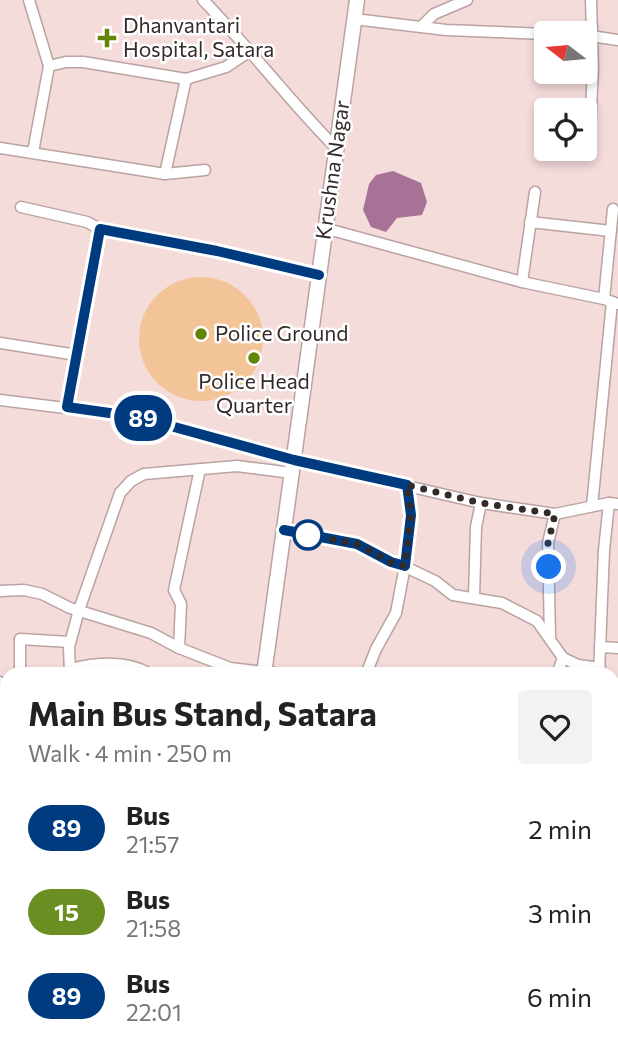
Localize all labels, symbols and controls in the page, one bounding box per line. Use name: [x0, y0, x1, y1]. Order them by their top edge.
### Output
place label: Dhanvantari Hospital, Satara: [123, 12, 274, 61]
north arrow: [534, 21, 597, 84]
map controls: [534, 21, 597, 161]
marker: Dhanvantari Hospital, Satara: [97, 28, 117, 48]
button: locate: [534, 98, 597, 161]
street label: Krushna Nagar: [309, 99, 354, 241]
place label: Police Ground: [215, 320, 348, 345]
marker: Police Ground: [193, 326, 209, 342]
marker: Police Head Quarter: [246, 350, 262, 366]
place label: Police Head Quarter: [198, 368, 310, 417]
line badge: 89: [111, 395, 174, 441]
text: 89: [128, 403, 158, 432]
unlabelled marker: [293, 520, 323, 550]
your location: [531, 549, 566, 584]
button: heart: [518, 690, 592, 764]
text: Main Bus Stand, Satara: [28, 692, 377, 733]
text: Walk · 4 min · 250 m: [28, 739, 232, 767]
text: Bus: [126, 799, 170, 830]
text: 89: [52, 813, 81, 842]
text: 2 min: [528, 813, 592, 844]
text: 21:57: [126, 830, 179, 858]
text: Bus: [126, 883, 170, 914]
text: 15: [54, 897, 79, 926]
text: 3 min: [528, 897, 592, 928]
text: 21:58: [126, 914, 181, 942]
text: Bus: [126, 967, 170, 998]
text: 89: [52, 981, 81, 1010]
text: 6 min: [527, 981, 592, 1012]
text: 22:01: [126, 998, 182, 1026]

